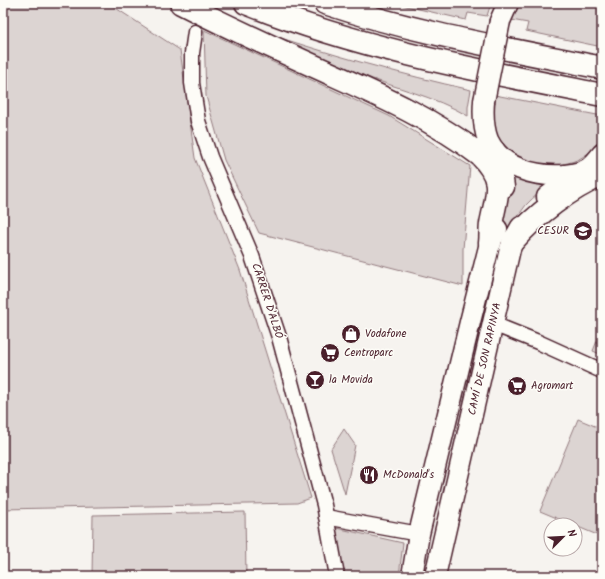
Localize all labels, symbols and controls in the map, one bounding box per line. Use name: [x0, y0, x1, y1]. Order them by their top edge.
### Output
school or university icon: CESUR: [572, 220, 594, 242]
place label: CESUR: [537, 222, 570, 240]
street label: CARRER D'ALBÓ: [246, 261, 288, 342]
street label: CAMÍ DE SON RAPINYA: [463, 301, 507, 417]
shop icon: Vodafone: [340, 323, 362, 345]
place label: Vodafone: [365, 325, 406, 343]
supermarket icon: Centroparc: [319, 342, 341, 364]
place label: Centroparc: [344, 344, 393, 362]
bar icon: la Movida: [304, 369, 326, 391]
place label: la Movida: [329, 371, 373, 389]
supermarket icon: Agromart: [506, 375, 528, 397]
place label: Agromart: [531, 377, 574, 395]
restaurant icon: McDonald's: [358, 464, 380, 486]
place label: McDonald's: [383, 466, 434, 484]
north arrow: [543, 517, 583, 557]
text: N: [562, 527, 581, 540]

